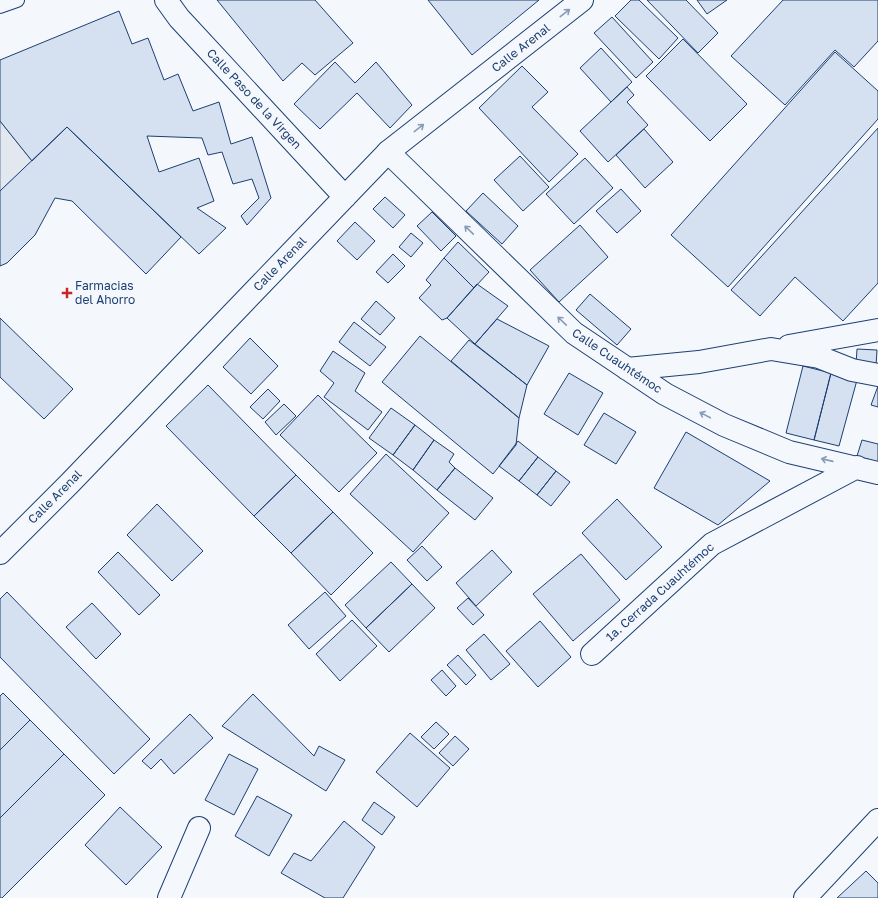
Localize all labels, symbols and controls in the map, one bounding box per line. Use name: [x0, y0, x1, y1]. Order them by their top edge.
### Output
one-way arrow: [560, 9, 571, 18]
street label: Calle Arenal: [488, 20, 553, 75]
street label: Calle Paso de la Virgen: [204, 45, 305, 152]
one-way arrow: [413, 124, 424, 132]
one-way arrow: [464, 226, 474, 235]
street label: Calle Arenal: [250, 233, 309, 294]
place label: Farmacias del Ahorro: [75, 278, 135, 307]
marker: Farmacias del Ahorro: [62, 288, 72, 298]
one-way arrow: [557, 316, 567, 326]
street label: Calle Cuauhtémoc: [569, 325, 665, 396]
one-way arrow: [699, 411, 711, 419]
one-way arrow: [820, 456, 833, 464]
street label: Calle Arenal: [25, 466, 85, 527]
street label: 1a. Cerrada Cuauhtémoc: [602, 539, 717, 644]

